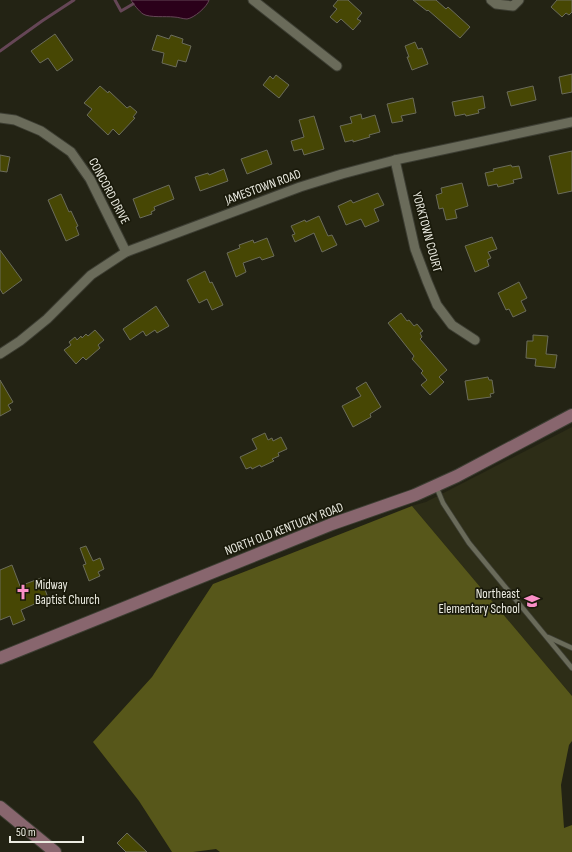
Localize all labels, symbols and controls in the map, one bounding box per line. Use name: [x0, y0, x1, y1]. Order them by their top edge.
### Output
street label: CONCORD DRIVE: [85, 155, 133, 227]
street label: JAMESTOWN ROAD: [222, 166, 303, 208]
street label: YORKTOWN COURT: [409, 190, 445, 274]
street label: NORTH OLD KENTUCKY ROAD: [222, 499, 346, 559]
place label: Midway Baptist Church: [35, 577, 100, 608]
church icon: Midway Baptist Church: [14, 583, 32, 601]
place label: Northeast Elementary School: [438, 586, 520, 617]
school or university icon: Northeast Elementary School: [523, 592, 541, 610]
scale bar: [10, 818, 83, 844]
text: 50 m: [16, 825, 36, 840]

